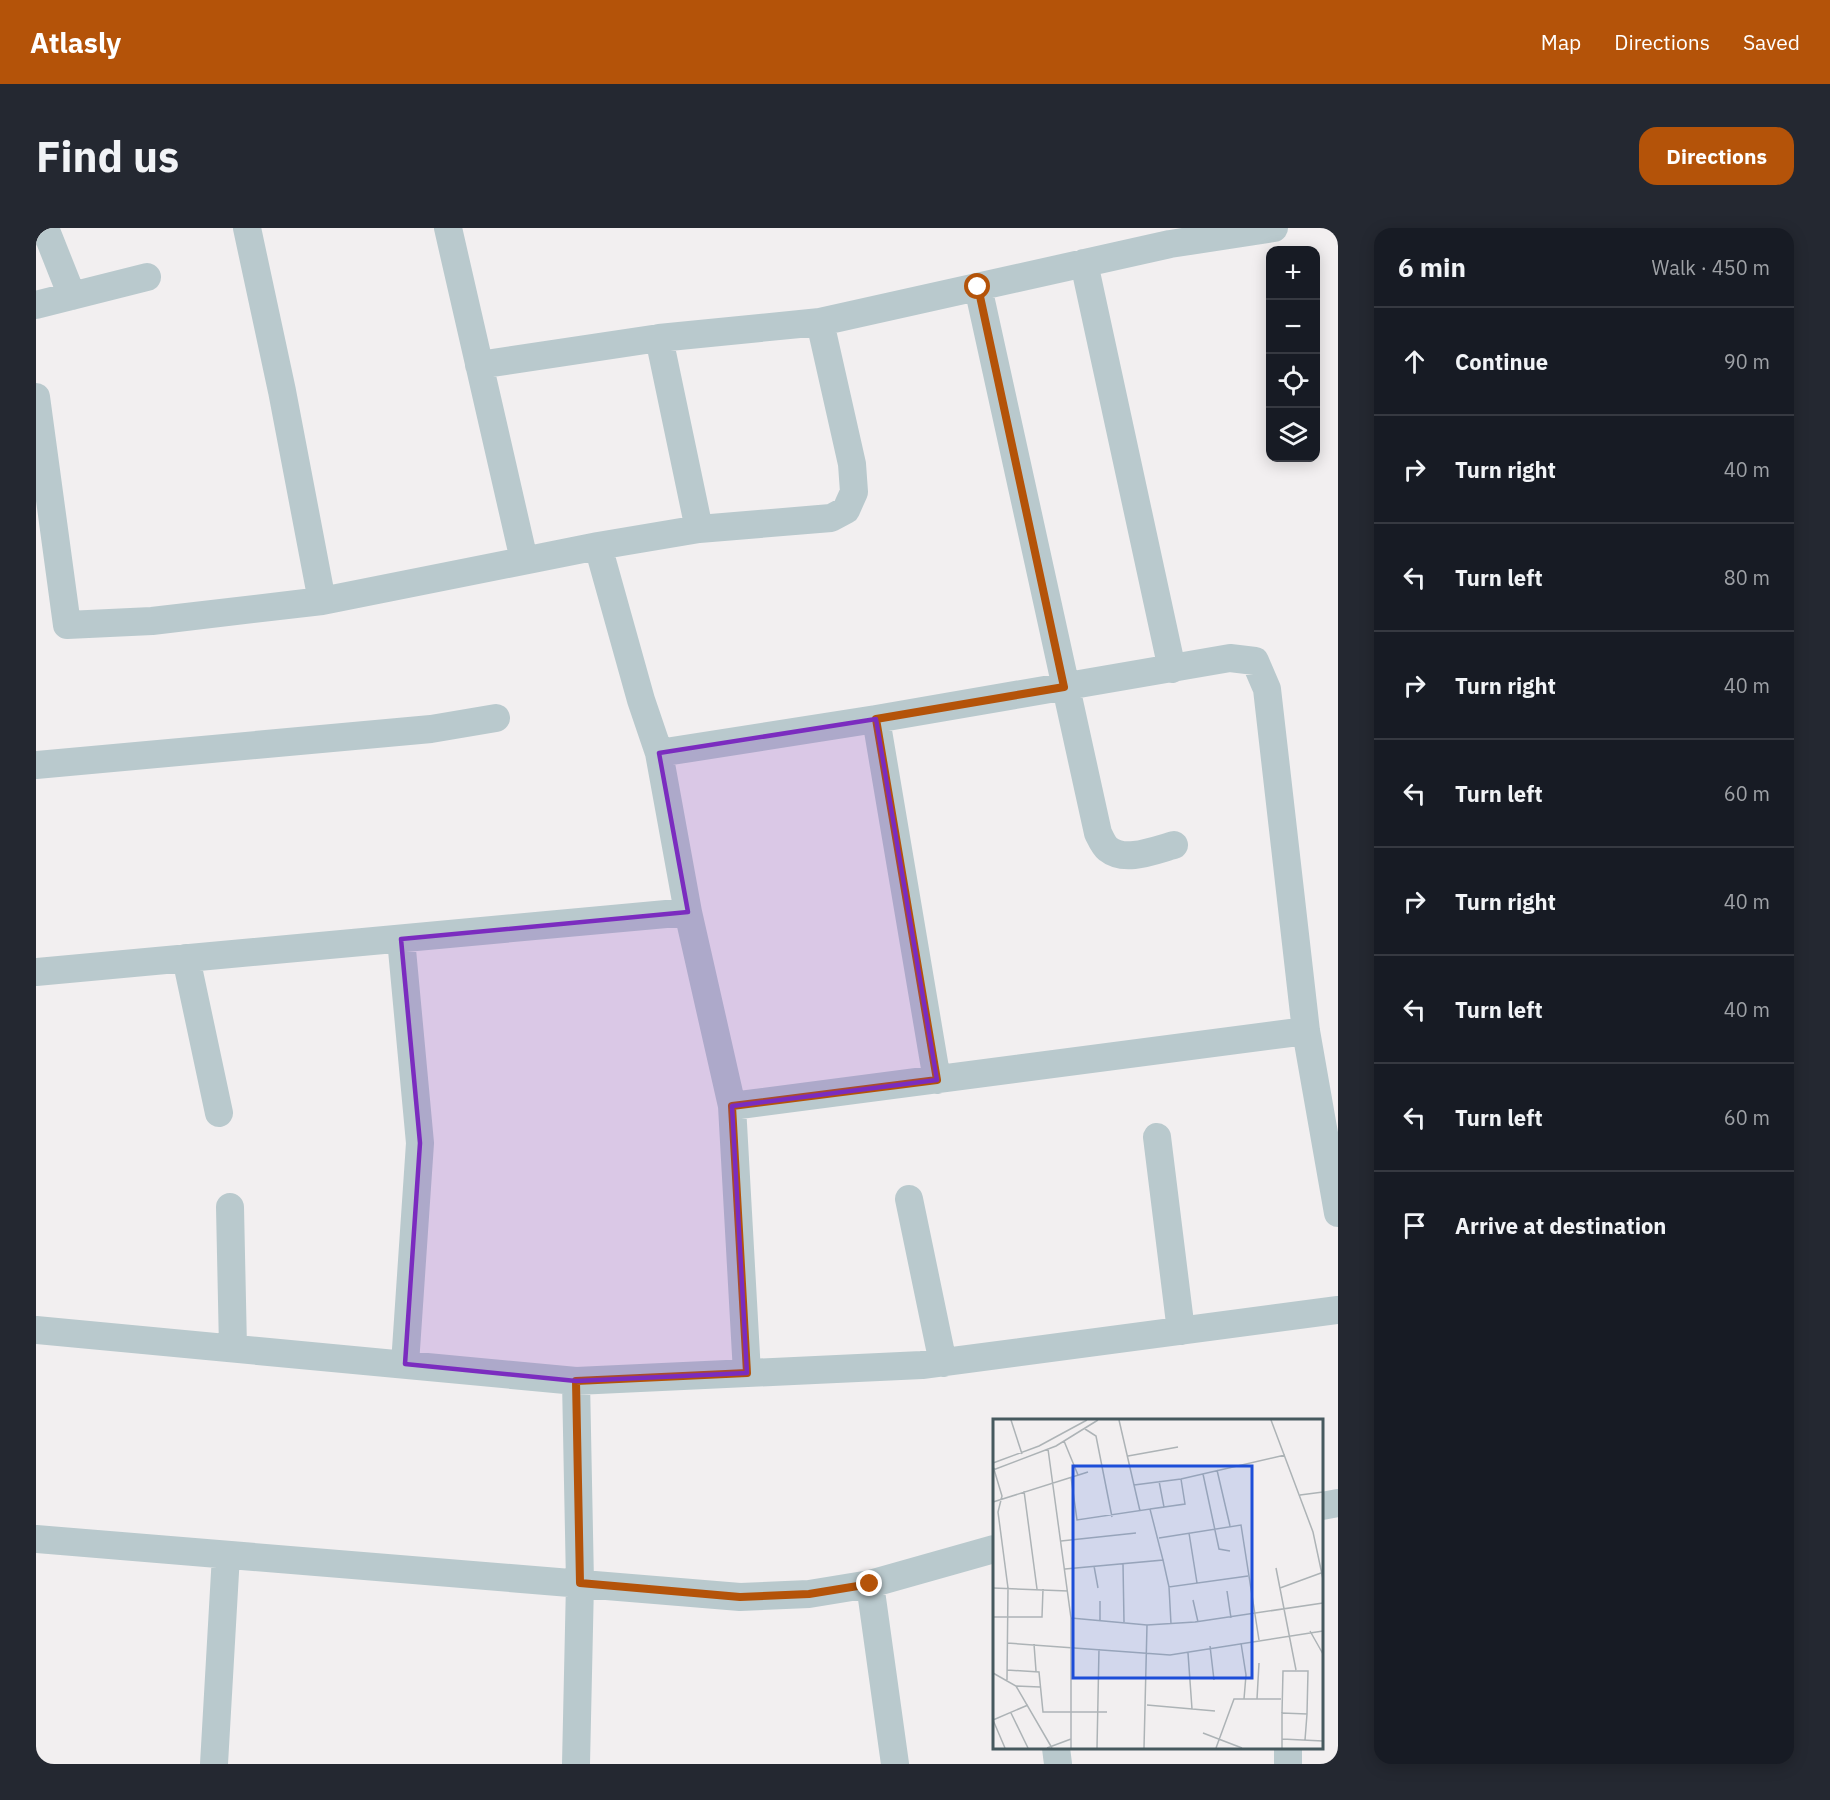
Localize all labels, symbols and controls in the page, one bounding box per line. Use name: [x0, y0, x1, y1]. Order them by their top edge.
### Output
text: Atlasly: [30, 24, 121, 61]
text: Map: [1541, 28, 1581, 56]
text: Directions: [1614, 28, 1710, 56]
text: Saved: [1743, 28, 1800, 56]
button: Directions: [1639, 127, 1794, 185]
text: Find us: [36, 129, 179, 184]
map controls: [1266, 246, 1320, 462]
button: +: [1266, 246, 1320, 300]
text: 6 min: [1398, 250, 1466, 284]
text: Walk · 450 m: [1652, 254, 1770, 281]
route start: [964, 273, 990, 299]
button: −: [1266, 300, 1320, 354]
icon: ahead: [1398, 345, 1431, 378]
text: Continue: [1455, 347, 1548, 376]
text: 90 m: [1724, 348, 1770, 375]
button: locate: [1266, 354, 1320, 408]
button: layers: [1266, 408, 1320, 462]
icon: right: [1398, 453, 1431, 486]
text: Turn right: [1455, 455, 1556, 484]
text: 40 m: [1724, 456, 1770, 483]
icon: left: [1398, 561, 1431, 594]
text: Turn left: [1455, 563, 1543, 592]
text: 80 m: [1724, 564, 1770, 591]
icon: right: [1398, 669, 1431, 702]
text: Turn right: [1455, 671, 1556, 700]
text: 40 m: [1724, 672, 1770, 699]
icon: left: [1398, 777, 1431, 810]
text: Turn left: [1455, 779, 1543, 808]
text: 60 m: [1724, 780, 1770, 807]
icon: right: [1398, 885, 1431, 918]
text: Turn right: [1455, 887, 1556, 916]
text: 40 m: [1724, 888, 1770, 915]
icon: left: [1398, 993, 1431, 1026]
text: Turn left: [1455, 995, 1543, 1024]
text: 40 m: [1724, 996, 1770, 1023]
icon: left: [1398, 1101, 1431, 1134]
text: Turn left: [1455, 1103, 1543, 1132]
text: 60 m: [1724, 1104, 1770, 1131]
icon: arrive: [1398, 1209, 1431, 1242]
text: Arrive at destination: [1455, 1211, 1666, 1240]
inset map: [993, 1419, 1323, 1749]
route end: [856, 1570, 882, 1596]

